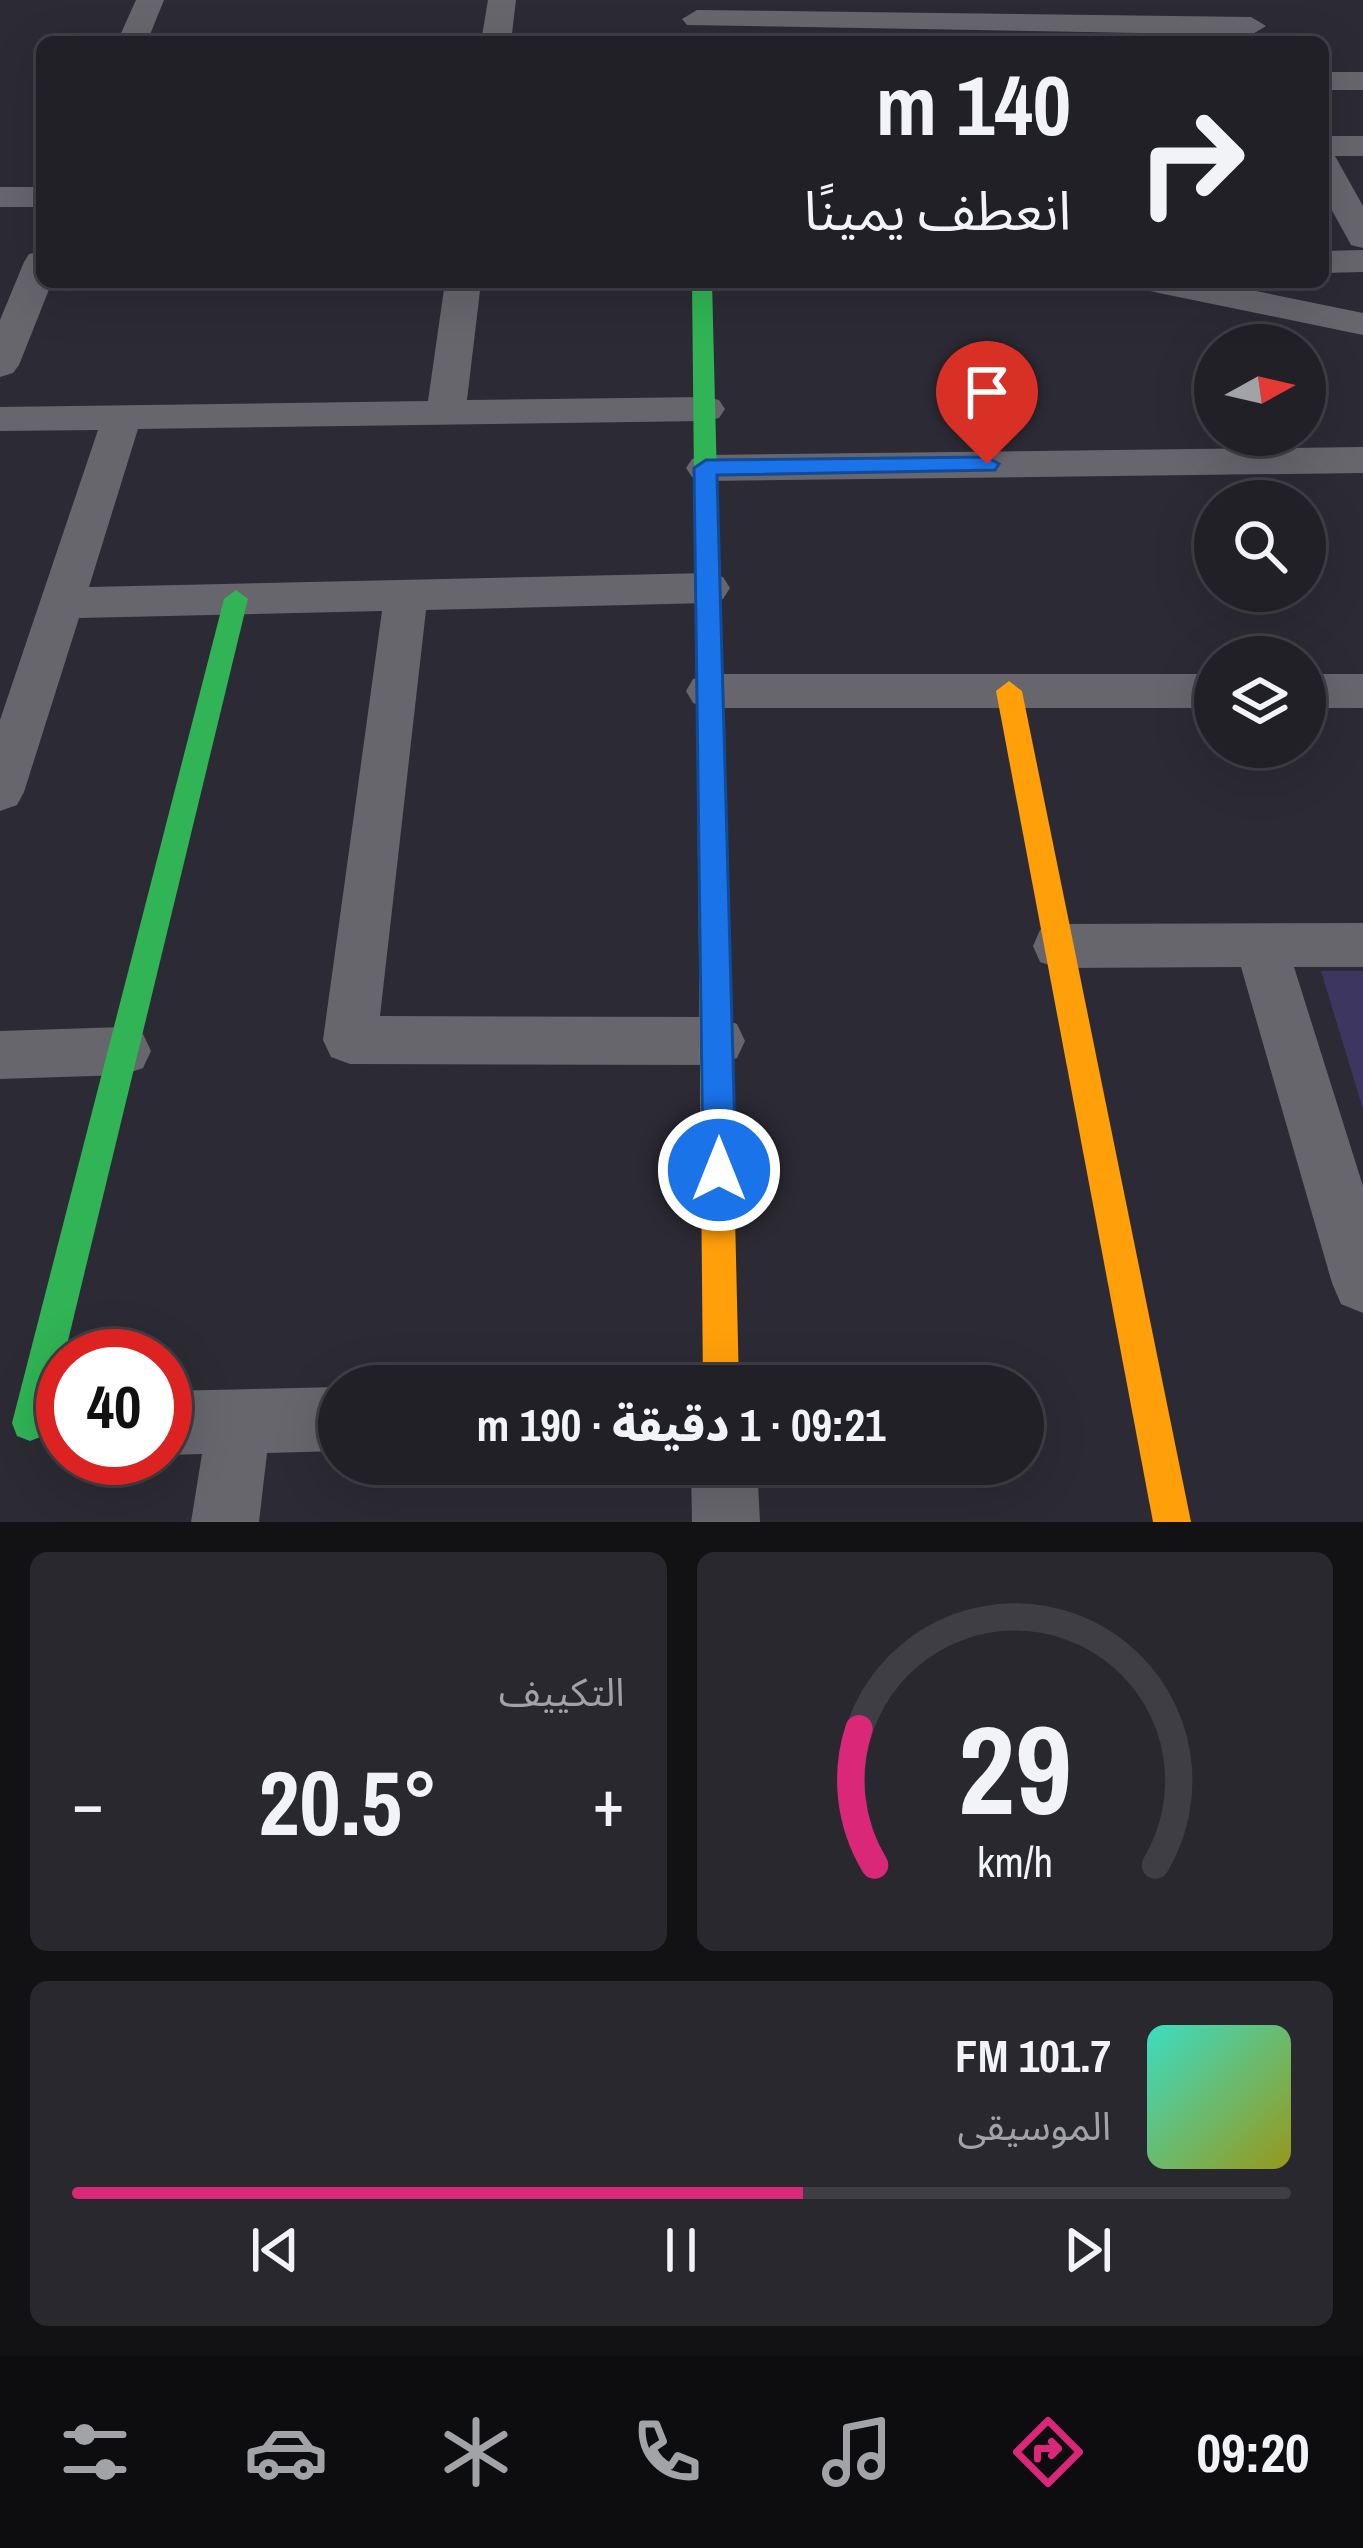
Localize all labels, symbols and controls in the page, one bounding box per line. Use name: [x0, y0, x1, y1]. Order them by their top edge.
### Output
text: 140 m: [876, 48, 1071, 161]
icon: right: [1113, 84, 1269, 240]
text: انعطف يمينًا: [804, 174, 1071, 247]
north arrow: [1194, 324, 1326, 456]
map controls: [1194, 324, 1326, 768]
pin: [936, 341, 1038, 464]
icon: arrive: [954, 359, 1020, 425]
button: search: [1194, 480, 1326, 612]
button: layers: [1194, 636, 1326, 768]
position arrow: [656, 1107, 782, 1233]
speed limit sign: 40: [36, 1329, 192, 1485]
text: 09:21 · 1 دقيقة · 190 m: [477, 1394, 885, 1455]
text: التكييف: [499, 1666, 625, 1718]
text: 29: [958, 1685, 1072, 1853]
text: 20.5°: [258, 1742, 438, 1863]
text: −: [72, 1758, 104, 1847]
text: +: [593, 1758, 624, 1847]
text: km/h: [977, 1832, 1053, 1889]
text: 101.7 FM: [955, 2025, 1111, 2086]
text: الموسيقى: [957, 2100, 1111, 2152]
icon: previous: [242, 2217, 308, 2283]
icon: pause: [648, 2217, 714, 2283]
icon: next: [1055, 2217, 1121, 2283]
icon: filters: [53, 2410, 137, 2494]
icon: car: [244, 2410, 328, 2494]
icon: climate: [434, 2410, 518, 2494]
icon: phone: [625, 2410, 709, 2494]
icon: music: [815, 2410, 899, 2494]
icon: directions: [1006, 2410, 1090, 2494]
text: 09:20: [1196, 2416, 1310, 2489]

